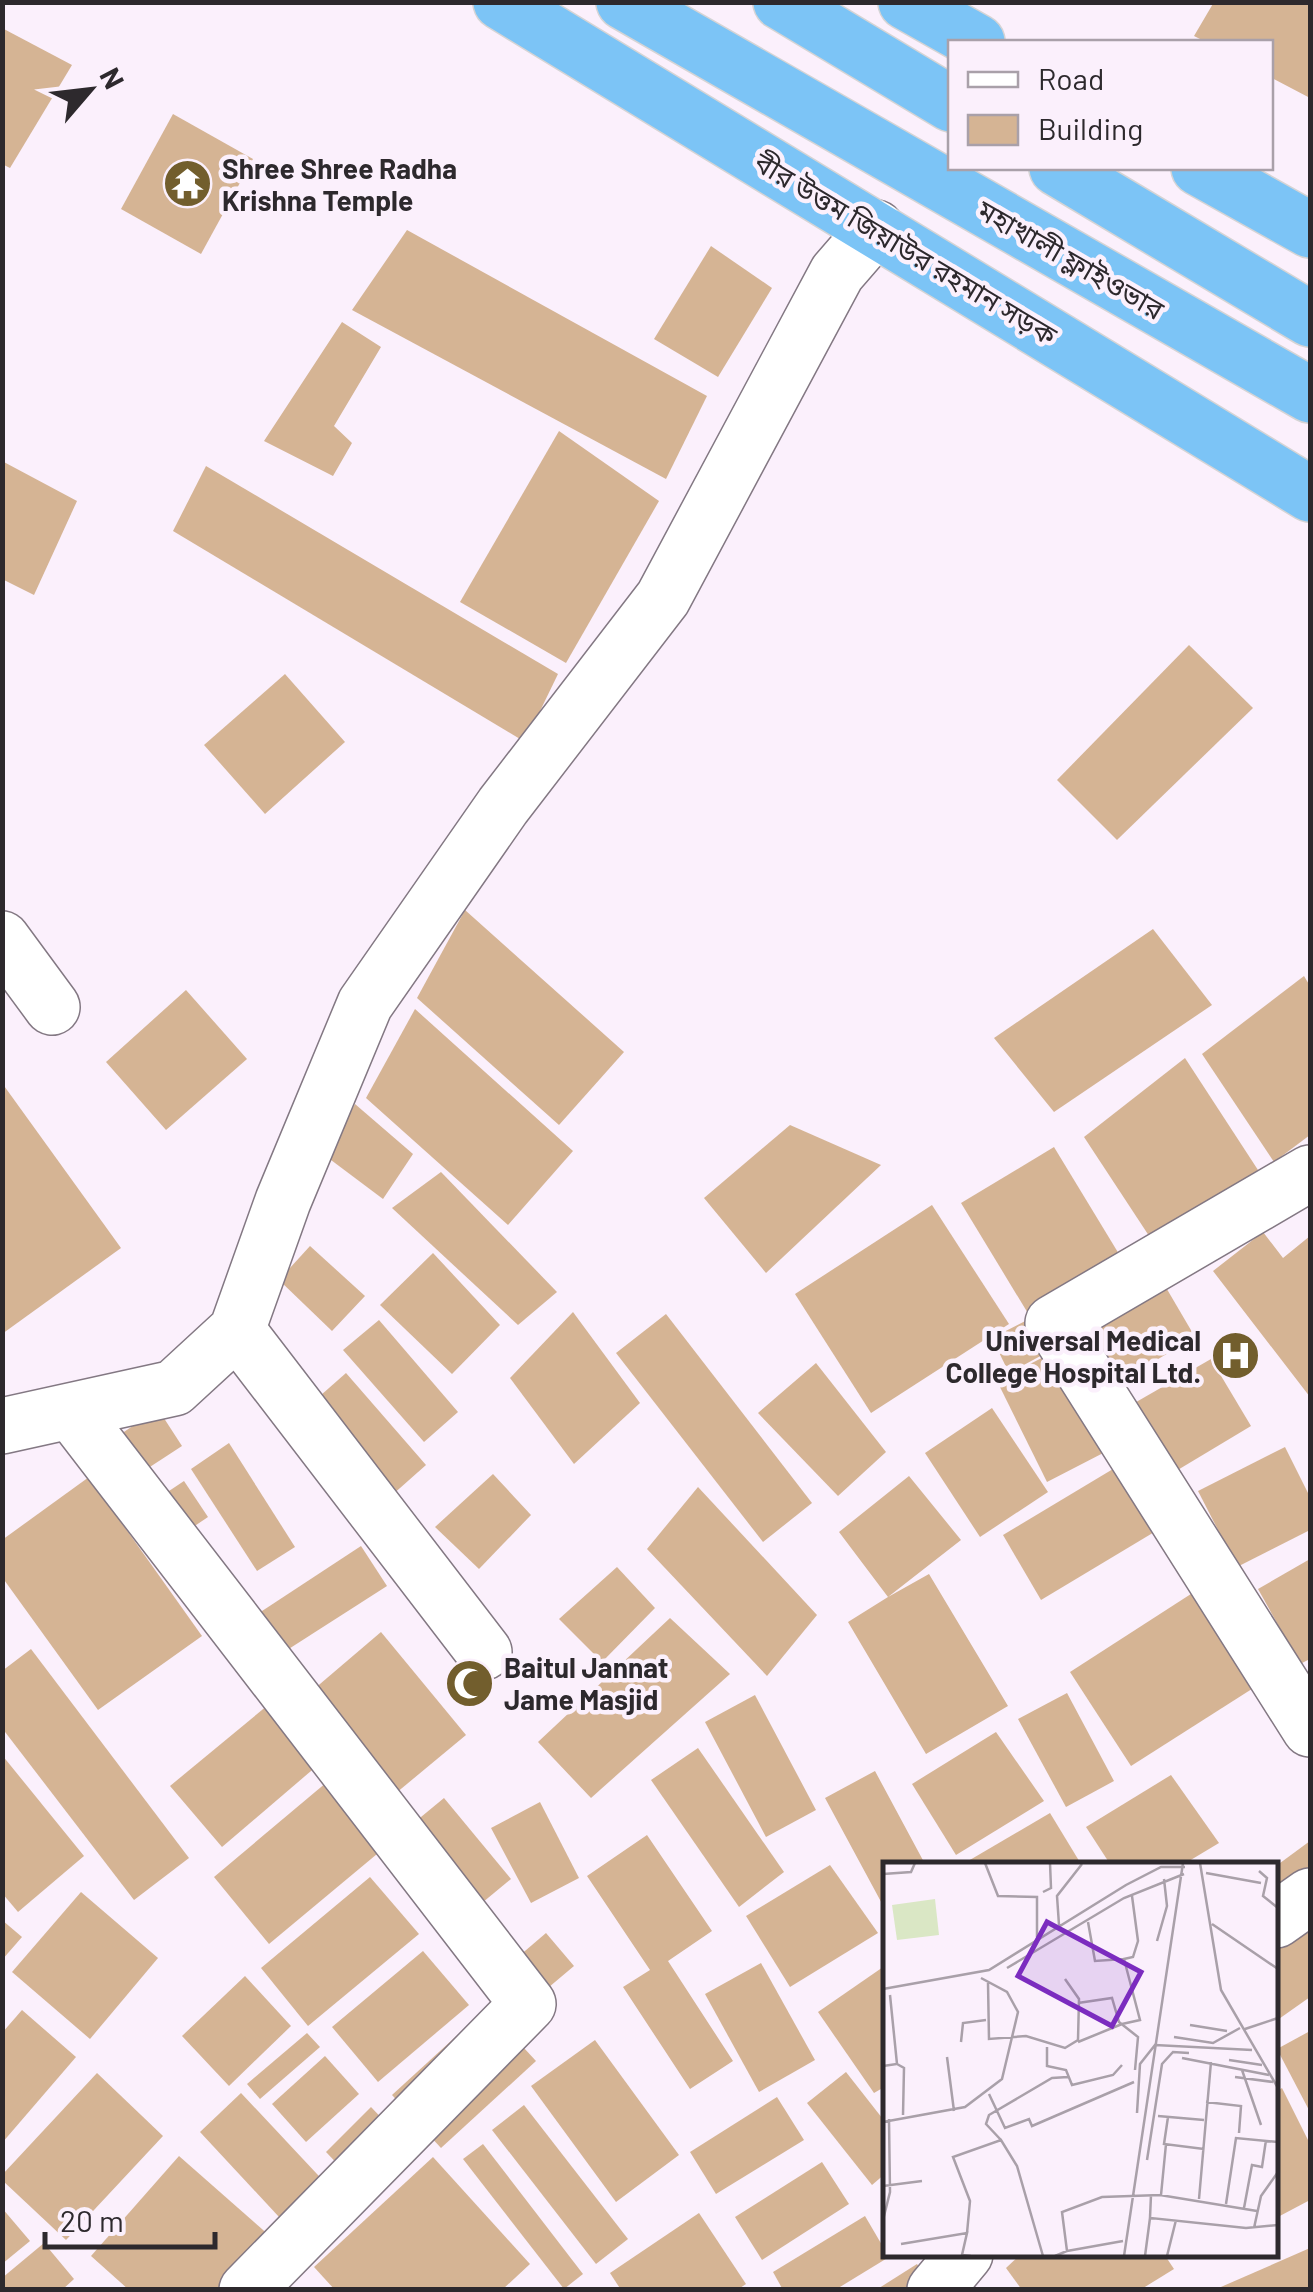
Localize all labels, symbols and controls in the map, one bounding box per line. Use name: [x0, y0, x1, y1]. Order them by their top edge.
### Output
north arrow: [40, 40, 140, 140]
legend: [948, 40, 1273, 170]
text: Road: [1038, 60, 1104, 96]
text: N: [94, 62, 132, 94]
text: Building: [1038, 110, 1143, 146]
street label: বীর উত্তম জিয়াউর রহমান সড়ক: [748, 144, 1064, 352]
place label: Shree Shree Radha Krishna Temple: [222, 151, 457, 217]
temple icon: Shree Shree Radha Krishna Temple: [161, 158, 213, 210]
street label: মহাখালী ফ্লাইওভার: [971, 191, 1170, 327]
place label: Universal Medical College Hospital Ltd.: [945, 1323, 1201, 1389]
hospital icon: Universal Medical College Hospital Ltd.: [1210, 1330, 1262, 1382]
place label: Baitul Jannat Jame Masjid: [504, 1650, 668, 1716]
mosque icon: Baitul Jannat Jame Masjid: [443, 1657, 495, 1709]
inset map: [883, 1862, 1278, 2257]
scale bar: [45, 2187, 215, 2249]
text: 20 m: [60, 2202, 124, 2238]

